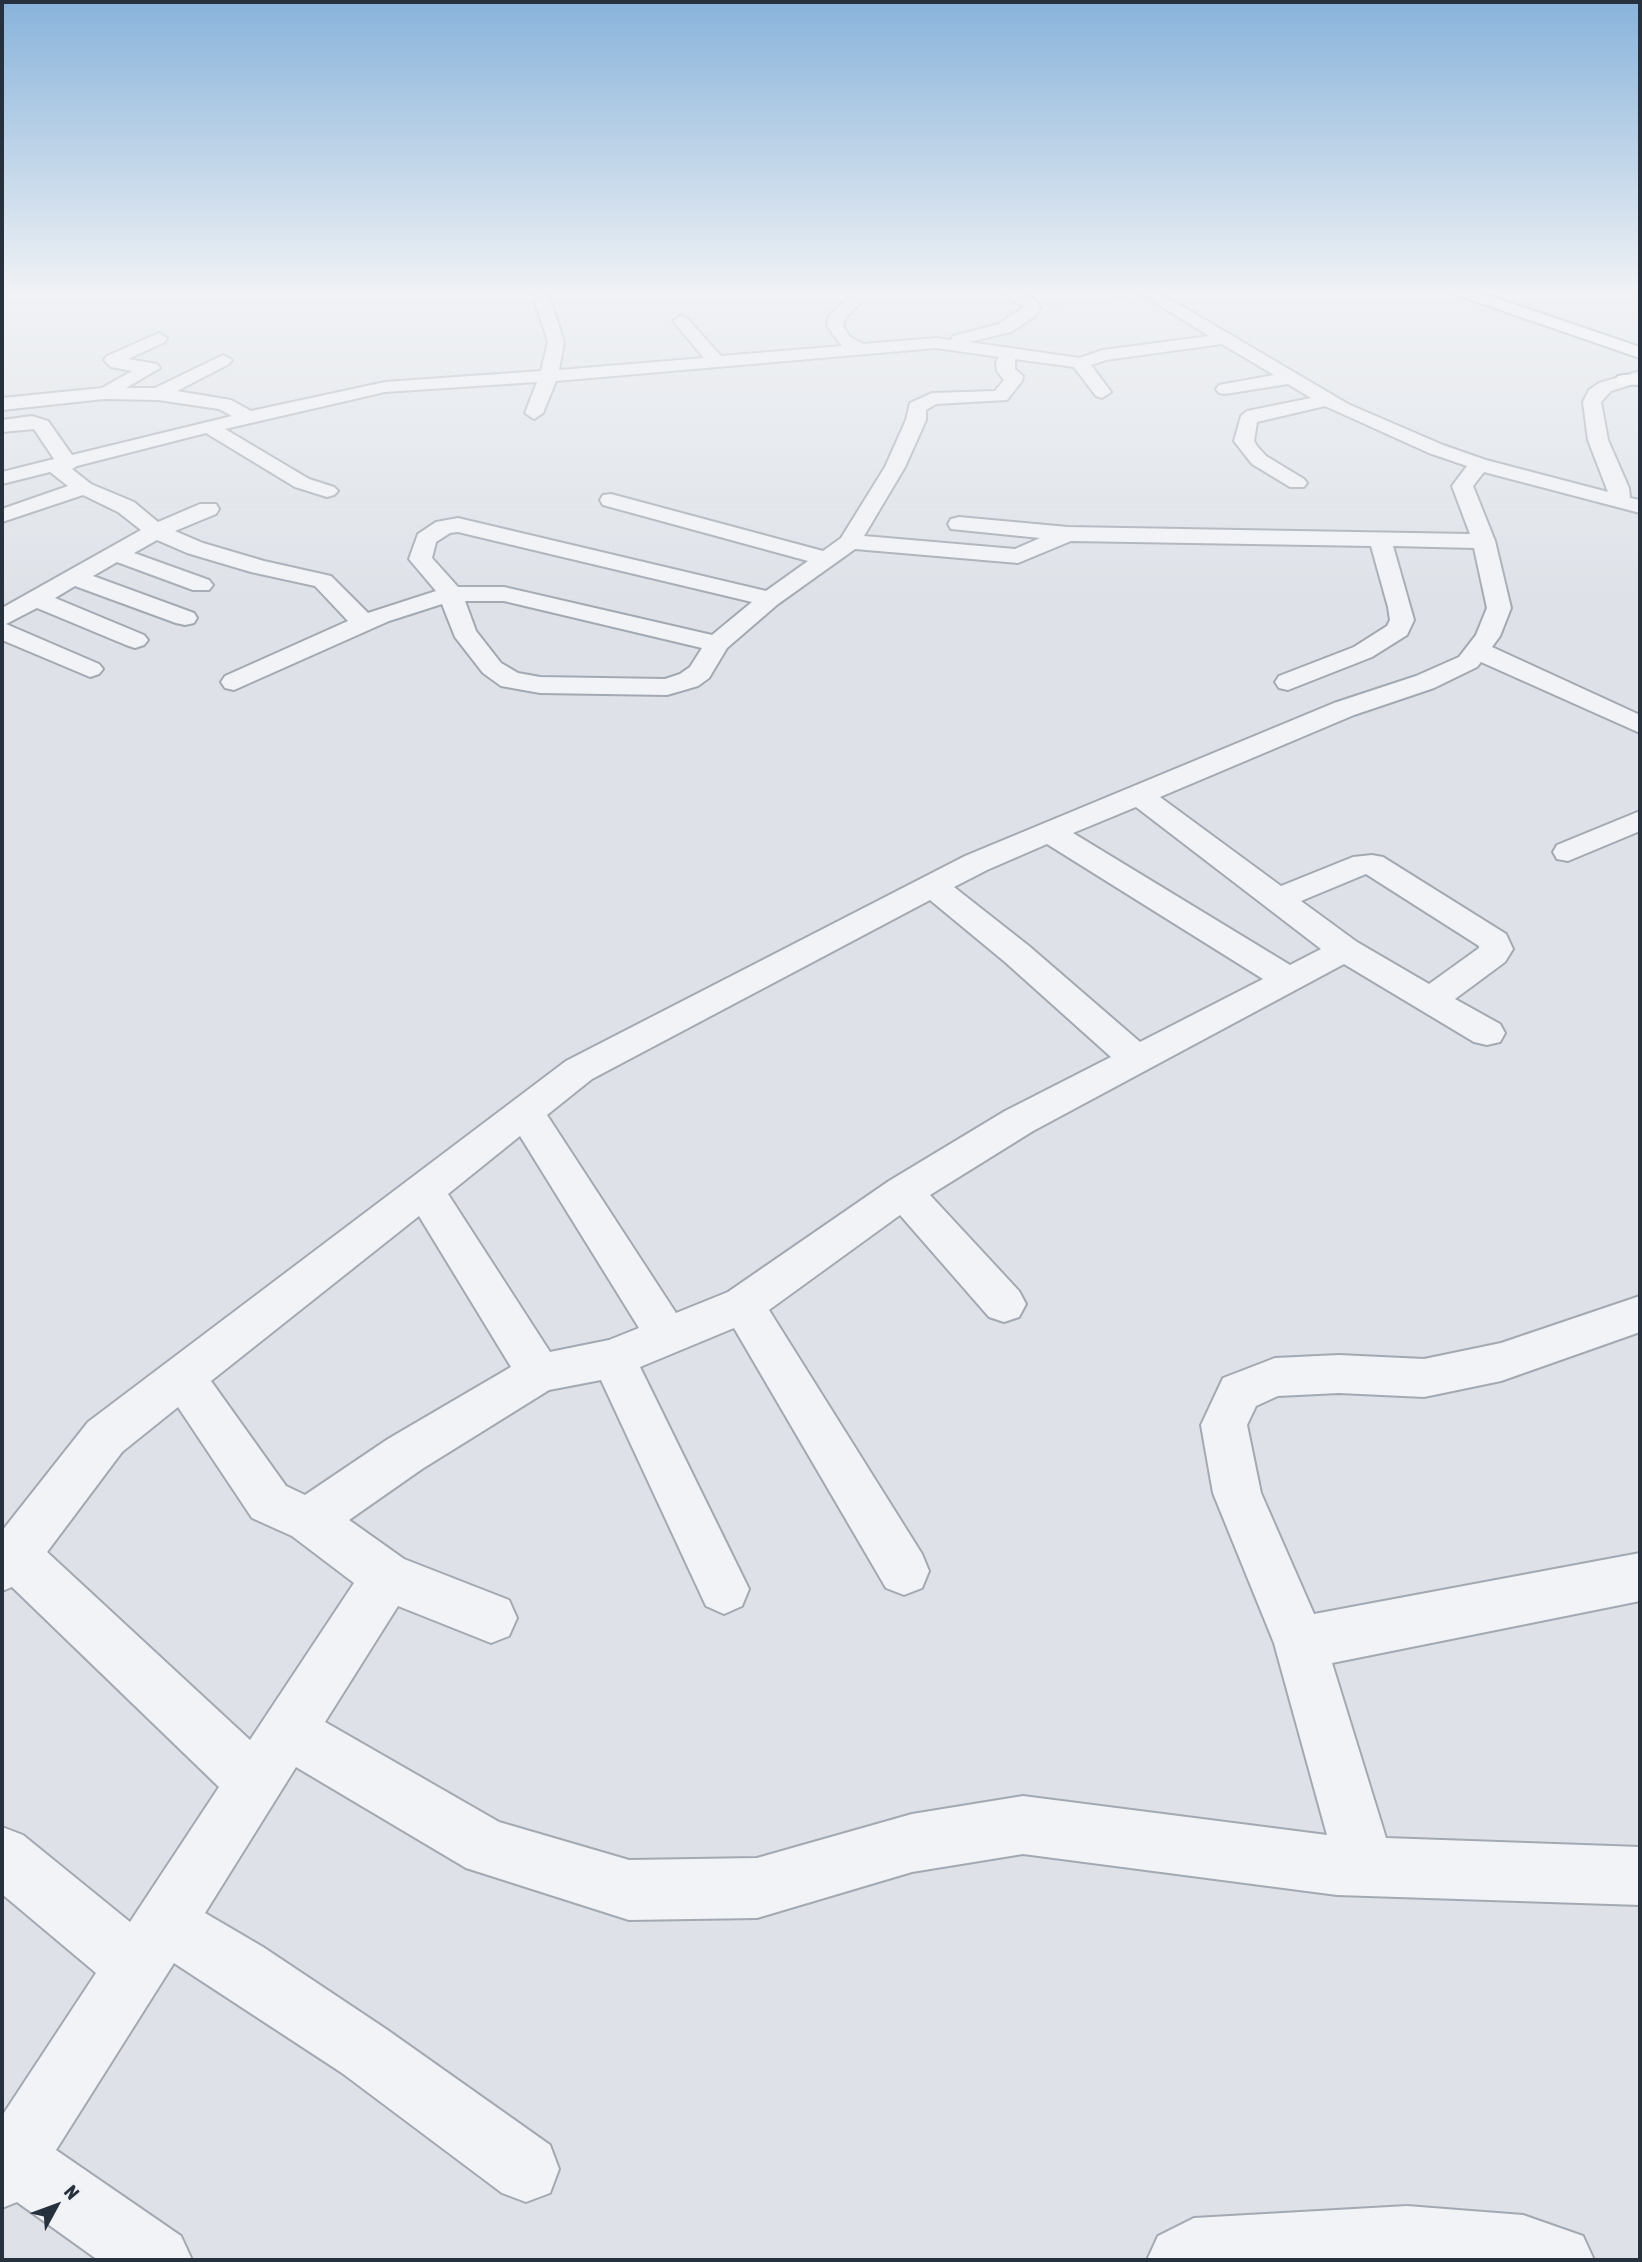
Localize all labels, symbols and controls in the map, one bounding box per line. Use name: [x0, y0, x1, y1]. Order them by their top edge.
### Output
north arrow: [21, 2171, 91, 2241]
text: N: [60, 2181, 84, 2204]

